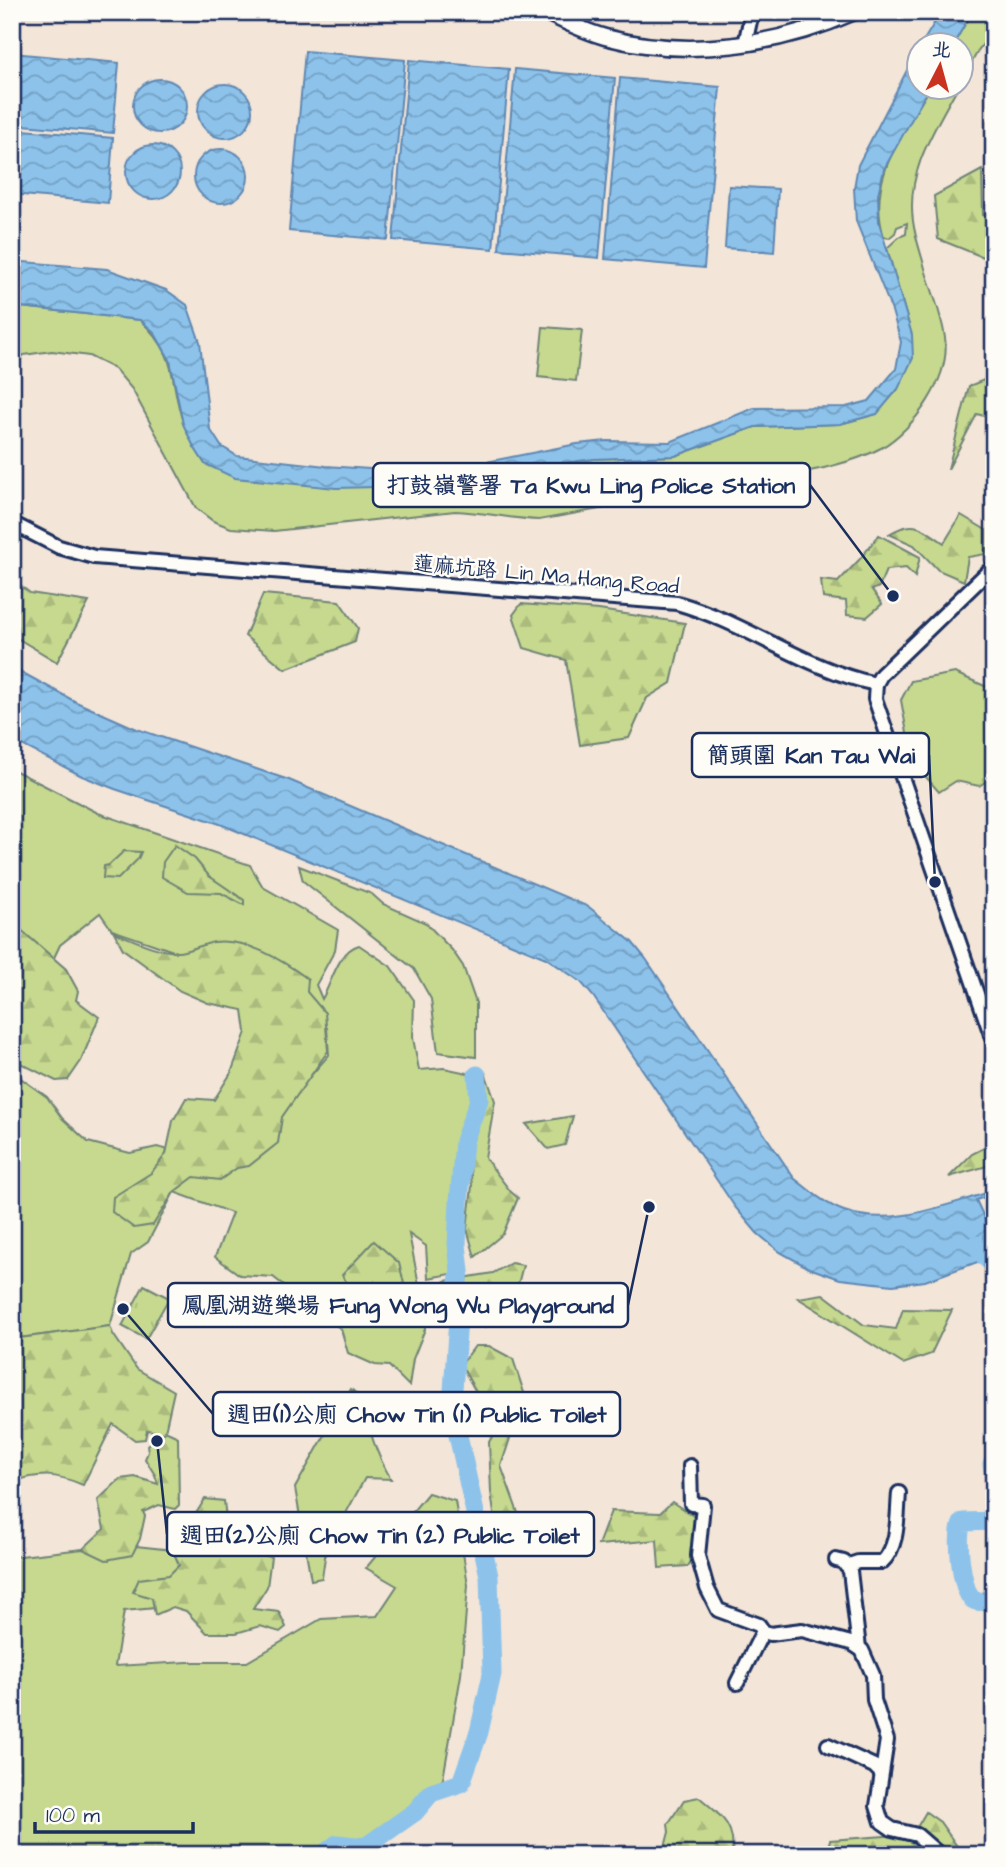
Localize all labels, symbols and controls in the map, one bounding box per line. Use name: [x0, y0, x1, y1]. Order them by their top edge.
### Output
north arrow: [904, 32, 974, 102]
text: 北: [931, 36, 952, 65]
callout: 打鼓嶺警署 Ta Kwu Ling Police Station: [373, 463, 810, 507]
text: 打鼓嶺警署 Ta Kwu Ling Police Station: [387, 470, 796, 503]
street label: 蓮麻坑路 Lin Ma Hang Road: [412, 549, 680, 603]
callout: 簡頭圍 Kan Tau Wai: [692, 733, 929, 777]
text: 簡頭圍 Kan Tau Wai: [707, 740, 916, 772]
callout: 鳳凰湖遊樂場 Fung Wong Wu Playground: [168, 1283, 628, 1327]
text: 鳳凰湖遊樂場 Fung Wong Wu Playground: [182, 1290, 614, 1324]
callout: 週田(1)公廁 Chow Tin (1) Public Toilet: [213, 1392, 620, 1436]
text: 週田(1)公廁 Chow Tin (1) Public Toilet: [227, 1399, 607, 1431]
callout: 週田(2)公廁 Chow Tin (2) Public Toilet: [167, 1512, 594, 1556]
text: 週田(2)公廁 Chow Tin (2) Public Toilet: [180, 1520, 581, 1552]
scale bar: [35, 1790, 192, 1834]
text: 100 m: [46, 1801, 101, 1830]

